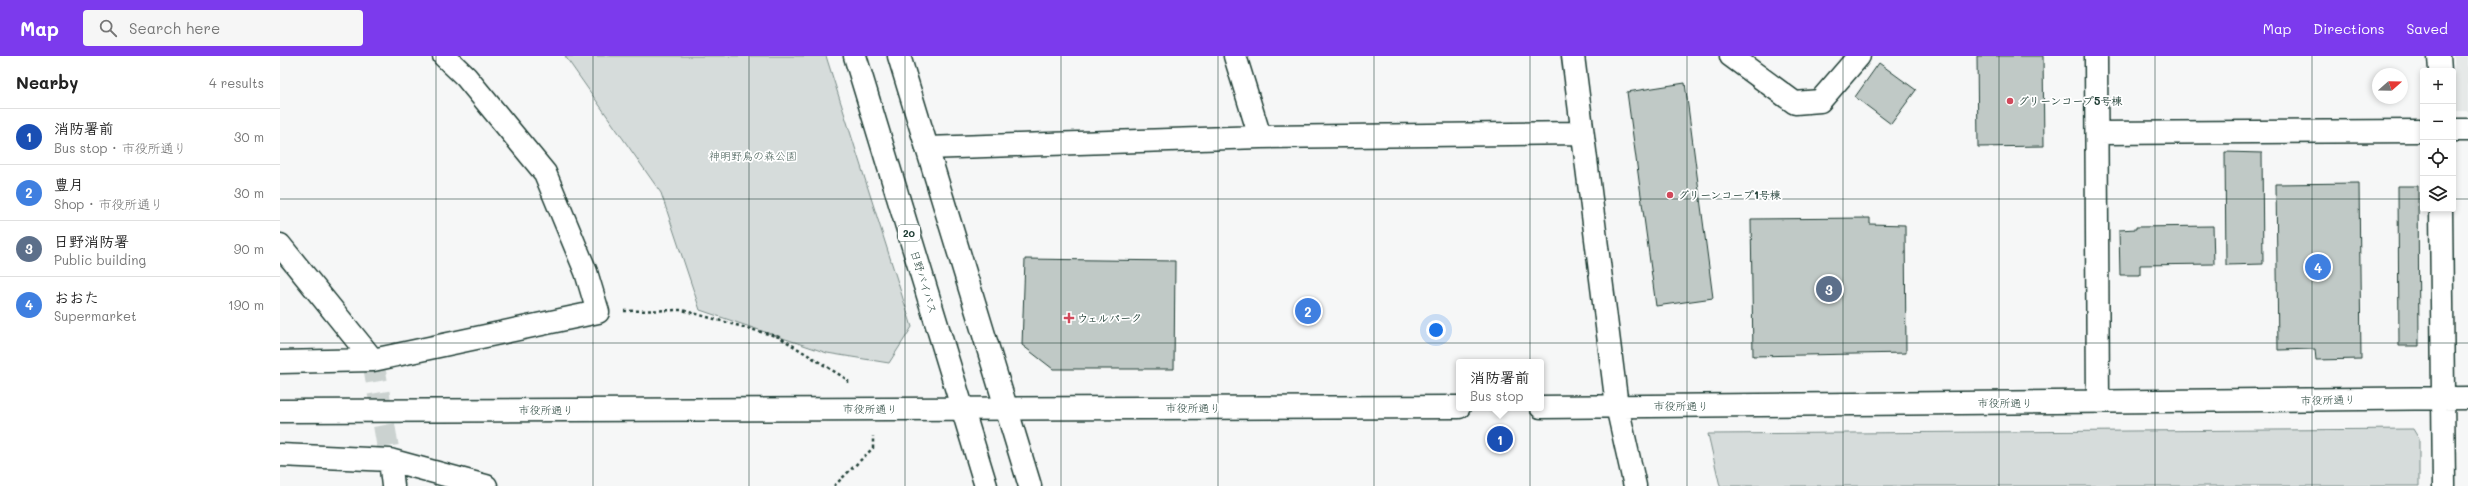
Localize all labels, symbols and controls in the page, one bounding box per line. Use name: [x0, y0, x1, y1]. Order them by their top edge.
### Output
search box: [83, 10, 363, 46]
text: Map: [20, 16, 59, 41]
icon: search: [97, 17, 119, 39]
text: Search here: [129, 18, 220, 38]
text: Map: [2263, 19, 2291, 38]
text: Directions: [2313, 19, 2384, 38]
text: Saved: [2406, 19, 2448, 38]
north arrow: [2372, 68, 2408, 104]
map controls: [2420, 68, 2456, 212]
button: +: [2420, 68, 2456, 104]
text: Nearby: [16, 71, 78, 93]
text: 4 results: [209, 74, 264, 91]
place label: グリーンコープ5号棟: [2018, 93, 2123, 108]
marker: グリーンコープ5号棟: [2005, 96, 2015, 106]
button: −: [2420, 104, 2456, 140]
text: 消防署前: [54, 118, 114, 138]
text: 1: [26, 128, 32, 145]
text: 30 m: [234, 128, 264, 145]
text: Bus stop · 市役所通り: [54, 139, 186, 156]
button: locate: [2420, 140, 2456, 176]
park label: 神明野鳥の森公園: [709, 148, 797, 163]
text: 豊月: [54, 174, 84, 194]
button: layers: [2420, 176, 2456, 212]
text: 2: [25, 184, 33, 201]
text: 30 m: [234, 184, 264, 201]
place label: グリーンコープ1号棟: [1678, 187, 1782, 202]
marker: グリーンコープ1号棟: [1665, 190, 1675, 200]
text: Shop · 市役所通り: [54, 195, 163, 212]
road number: 20: [898, 225, 920, 241]
text: 日野消防署: [54, 231, 129, 251]
text: 3: [25, 240, 33, 257]
text: 90 m: [234, 240, 264, 257]
street label: 日野バイパス: [908, 248, 941, 316]
text: Public building: [54, 251, 146, 268]
pin: 4: [2305, 252, 2331, 282]
pin: 3: [1816, 274, 1842, 304]
text: おおた: [54, 287, 99, 307]
text: 4: [25, 296, 33, 313]
text: 190 m: [228, 296, 264, 313]
pin: 2: [1295, 296, 1321, 326]
text: Supermarket: [54, 307, 137, 324]
place label: ウェルパーク: [1077, 310, 1142, 325]
marker: ウェルパーク: [1064, 313, 1074, 323]
your location: [1426, 320, 1446, 340]
popup: [1456, 359, 1544, 411]
text: 消防署前: [1470, 367, 1530, 387]
text: Bus stop: [1470, 387, 1523, 404]
street label: 市役所通り: [2300, 392, 2356, 407]
street label: 市役所通り: [1978, 395, 2033, 410]
street label: 市役所通り: [1654, 398, 1709, 413]
street label: 市役所通り: [1166, 400, 1221, 415]
street label: 市役所通り: [842, 401, 898, 416]
street label: 市役所通り: [519, 402, 574, 417]
pin: 1: [1487, 424, 1513, 454]

